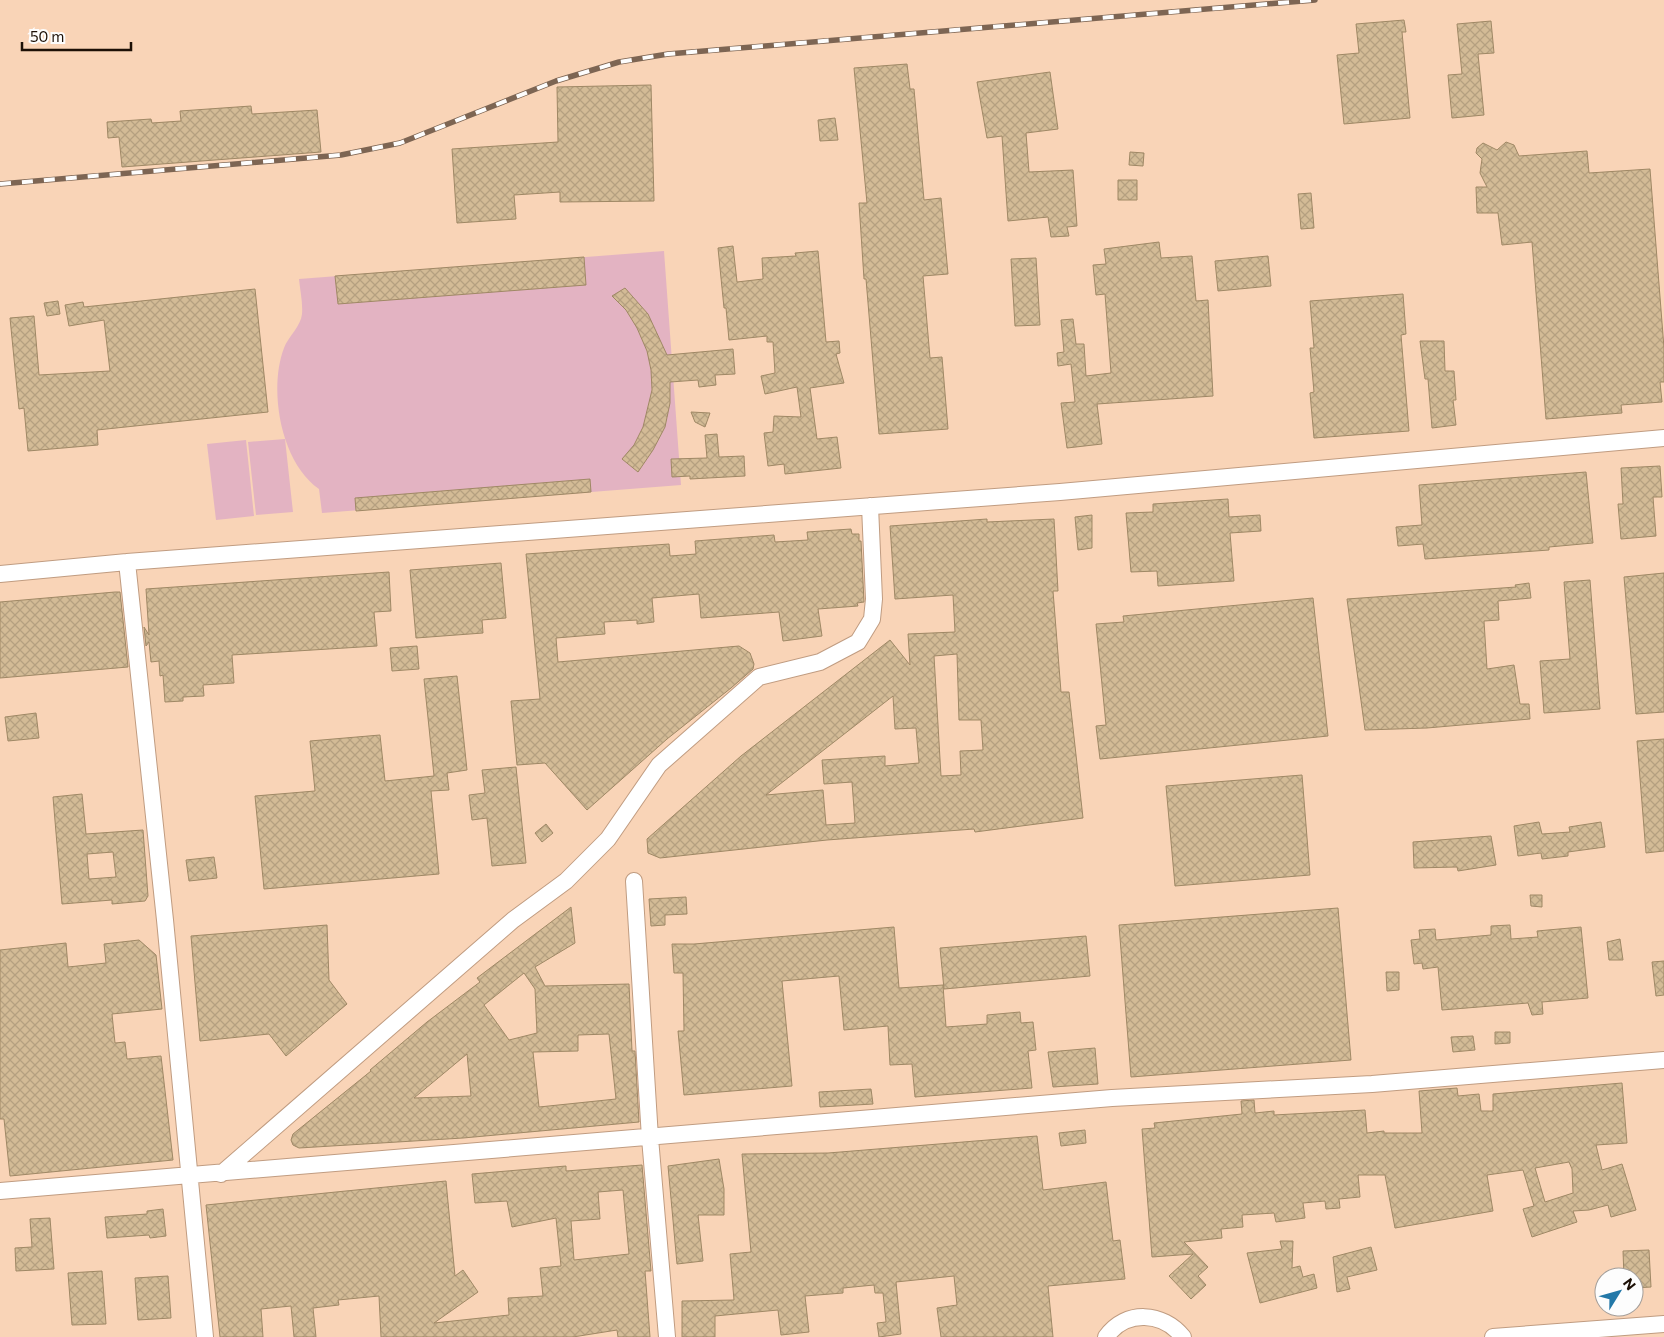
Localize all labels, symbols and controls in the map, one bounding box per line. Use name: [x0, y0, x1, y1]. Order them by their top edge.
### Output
scale bar: [22, 20, 131, 52]
text: 50 m: [30, 27, 64, 45]
north arrow: [1594, 1267, 1644, 1317]
text: N: [1620, 1275, 1640, 1293]

